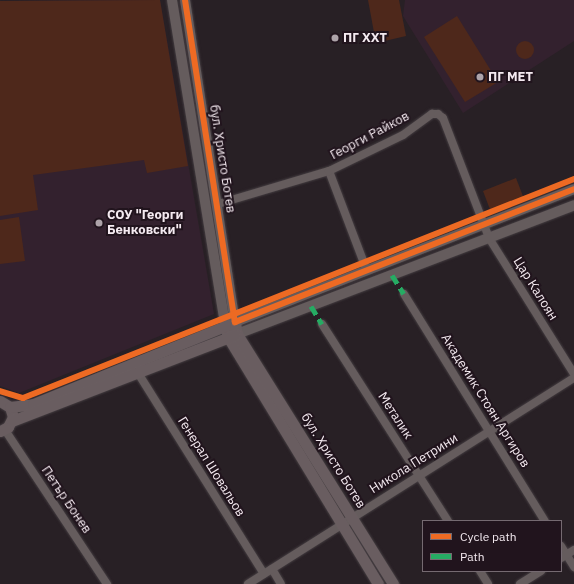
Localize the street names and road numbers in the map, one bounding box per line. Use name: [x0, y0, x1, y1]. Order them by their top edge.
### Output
street label: бул. Христо Ботев: [206, 104, 238, 214]
street label: Георги Райков: [328, 109, 412, 163]
street label: Цар Калоян: [509, 254, 561, 324]
street label: Академик Стоян Аргиров: [437, 331, 533, 471]
street label: Металик: [374, 390, 416, 442]
street label: бул. Христо Ботев: [297, 411, 369, 511]
street label: Генерал Шовальов: [174, 414, 248, 520]
street label: Никола Петрини: [367, 431, 461, 497]
street label: Петър Бонев: [38, 463, 94, 537]

